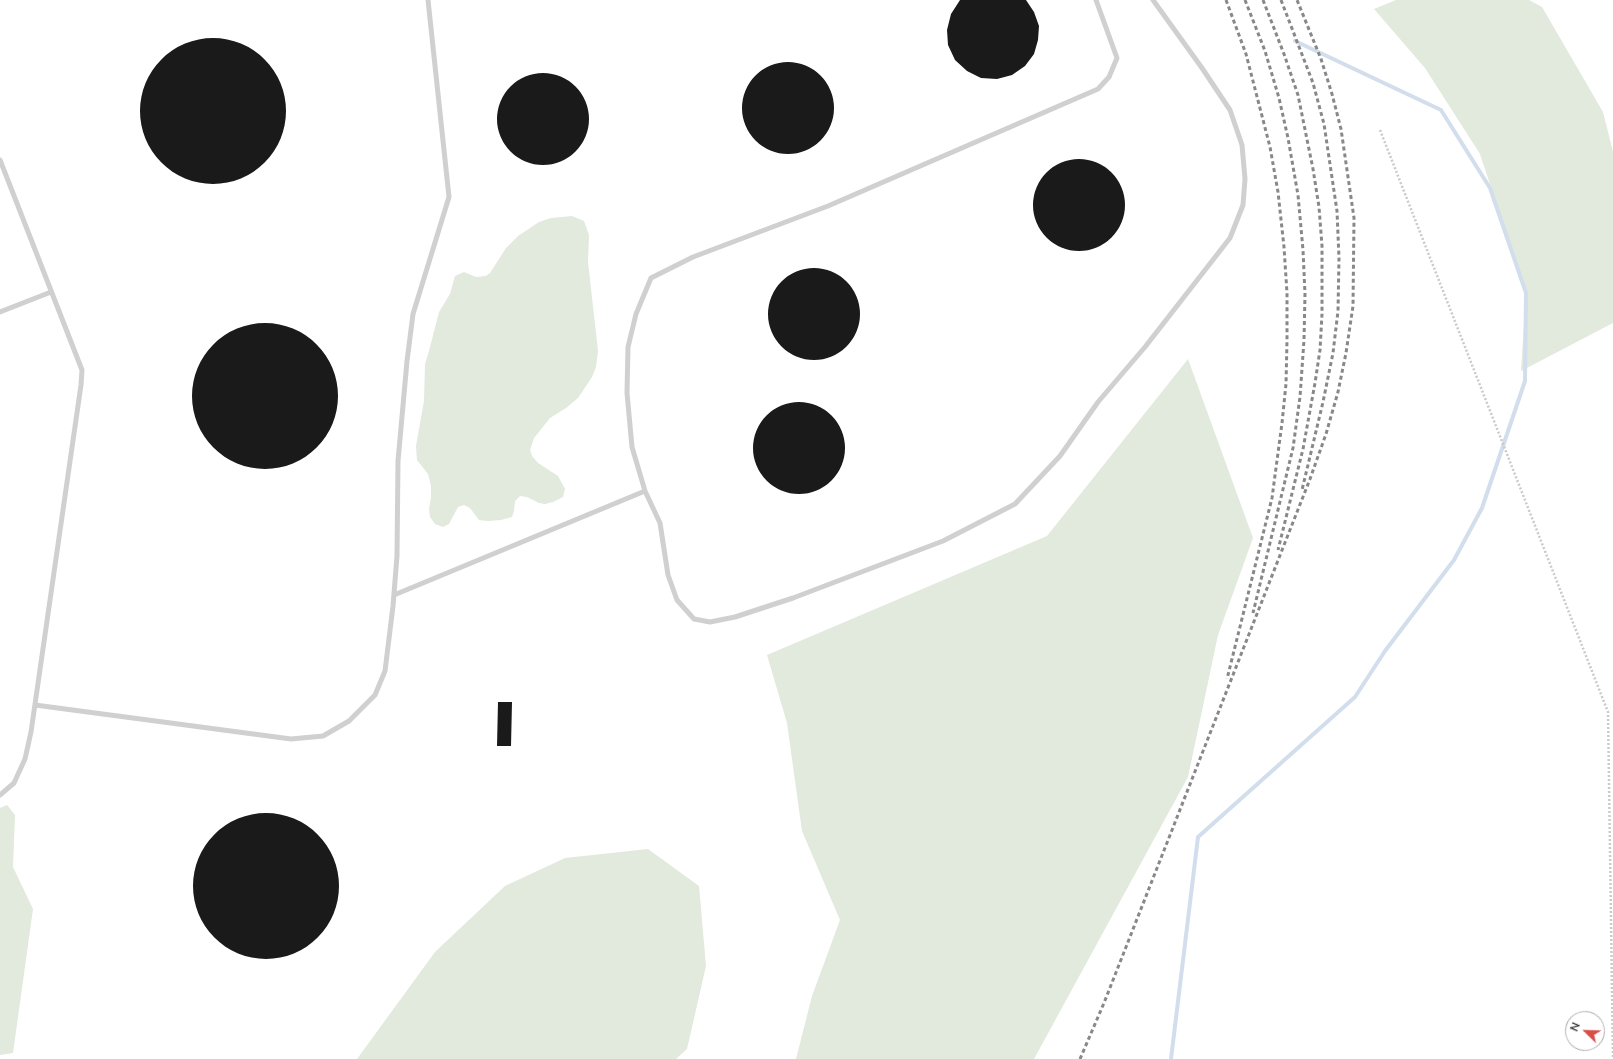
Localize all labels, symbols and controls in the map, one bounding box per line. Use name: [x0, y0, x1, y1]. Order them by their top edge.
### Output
north arrow: [1565, 1011, 1605, 1051]
text: N: [1567, 1020, 1583, 1033]

